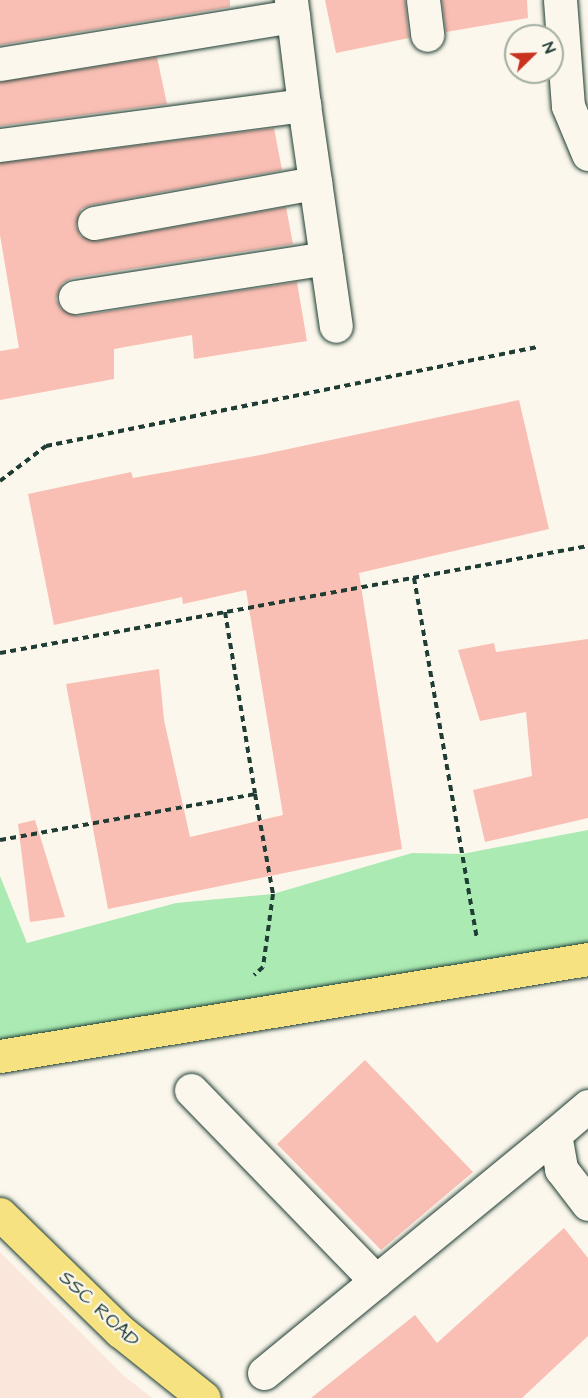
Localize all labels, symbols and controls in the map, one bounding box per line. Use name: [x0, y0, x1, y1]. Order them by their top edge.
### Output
north arrow: [504, 24, 564, 84]
text: N: [537, 39, 561, 57]
street label: SSC ROAD: [54, 1266, 144, 1352]

